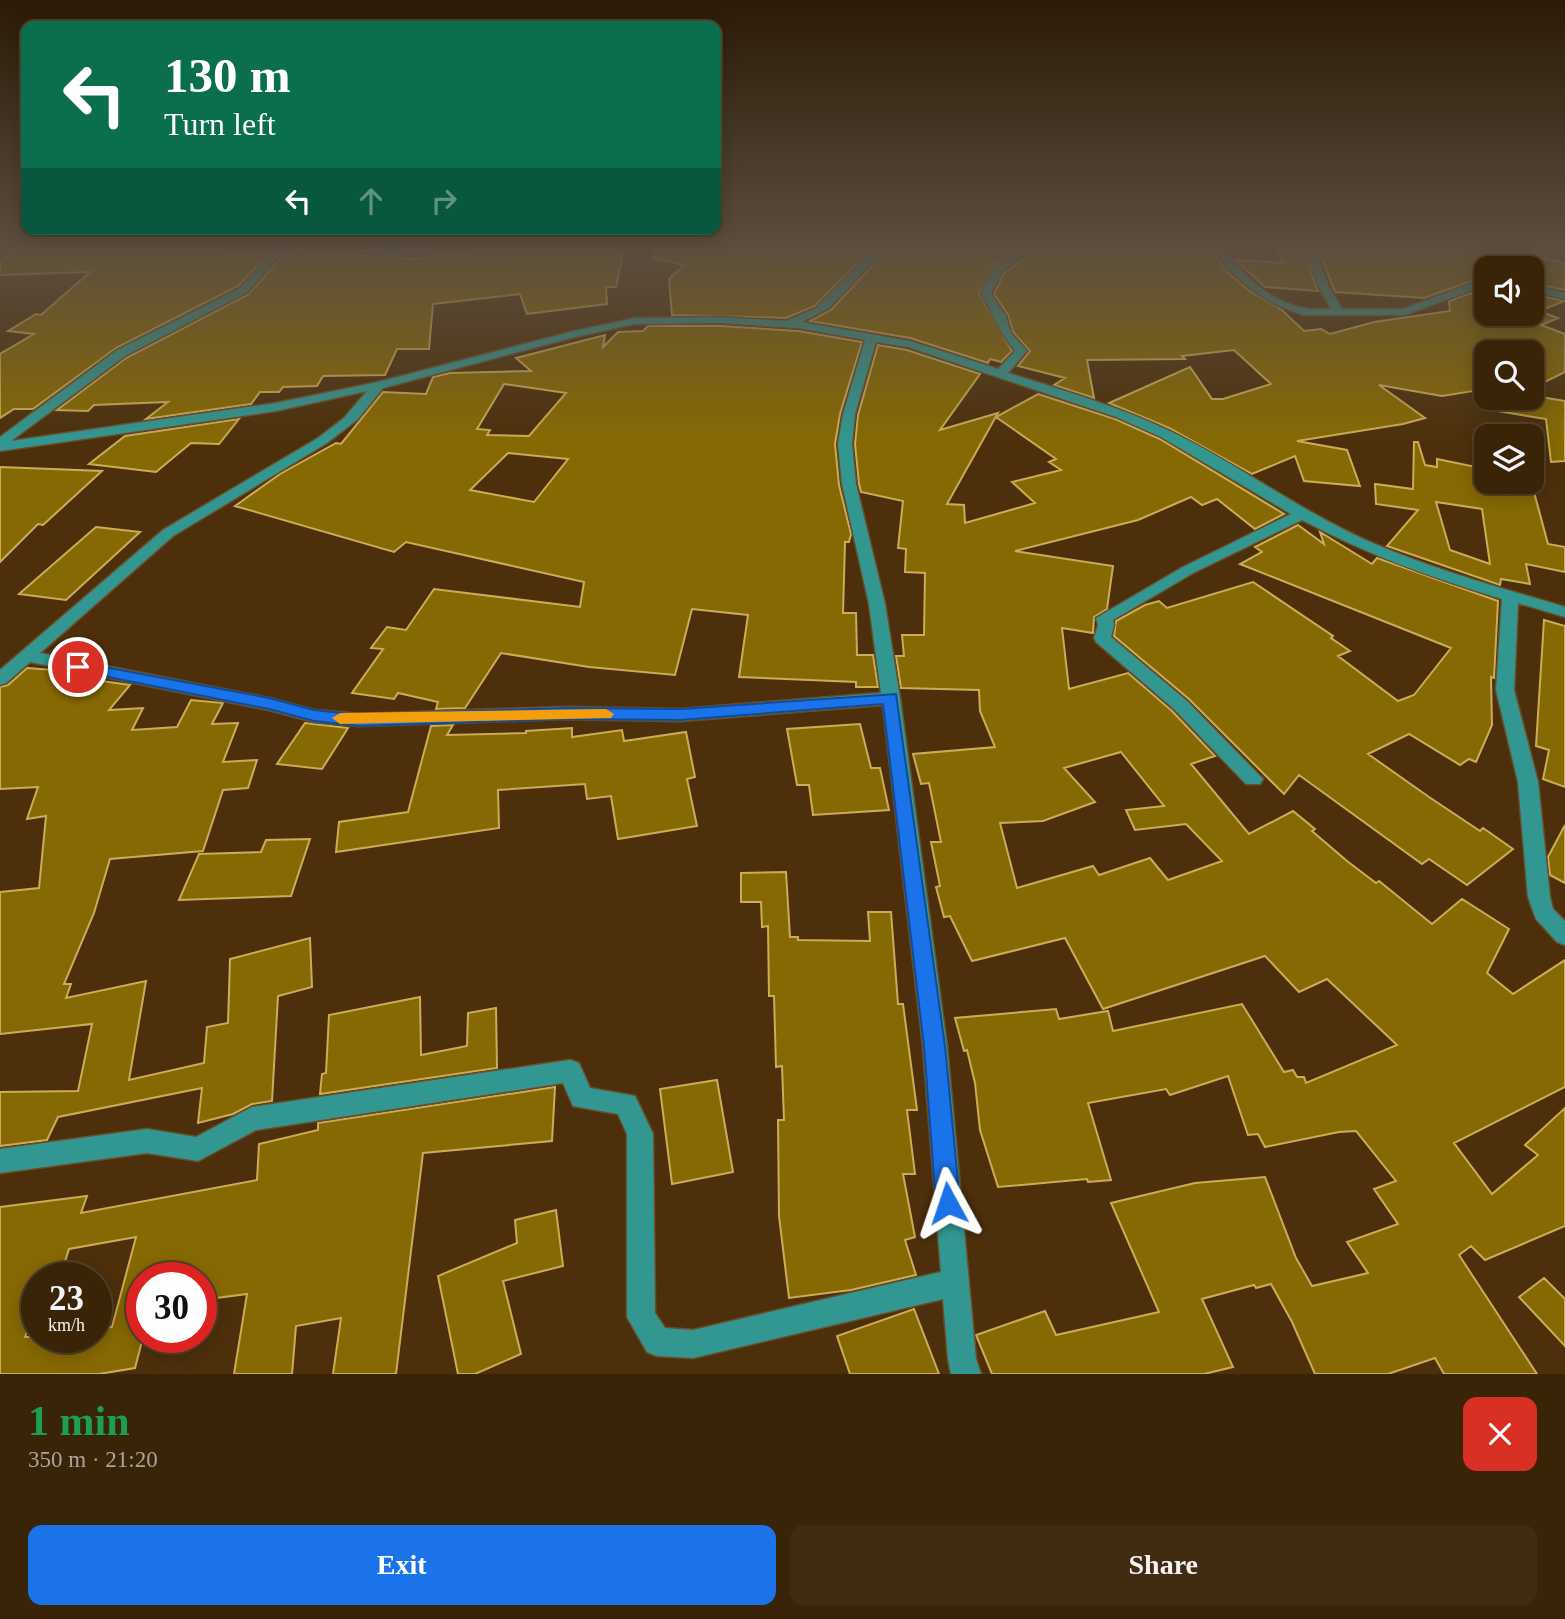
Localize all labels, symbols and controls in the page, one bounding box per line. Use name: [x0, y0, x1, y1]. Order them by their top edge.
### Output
text: 130 m: [164, 48, 291, 103]
icon: left: [49, 49, 140, 140]
text: Turn left: [164, 106, 276, 142]
icon: left: [279, 182, 317, 220]
icon: ahead: [352, 182, 390, 220]
icon: right: [425, 182, 463, 220]
map controls: [1474, 256, 1544, 494]
button: sound: [1474, 256, 1544, 326]
button: search: [1474, 340, 1544, 410]
button: layers: [1474, 424, 1544, 494]
pin: [48, 637, 108, 697]
icon: arrive: [59, 648, 97, 686]
position arrow: [911, 1166, 985, 1240]
speed limit sign: 30: [126, 1262, 217, 1353]
text: 23: [49, 1279, 84, 1318]
text: km/h: [48, 1315, 85, 1335]
button: close: [1463, 1397, 1537, 1471]
text: 1 min: [28, 1398, 130, 1444]
text: 350 m · 21:20: [28, 1447, 158, 1472]
button: Exit: [28, 1525, 776, 1605]
button: Share: [790, 1525, 1537, 1605]

